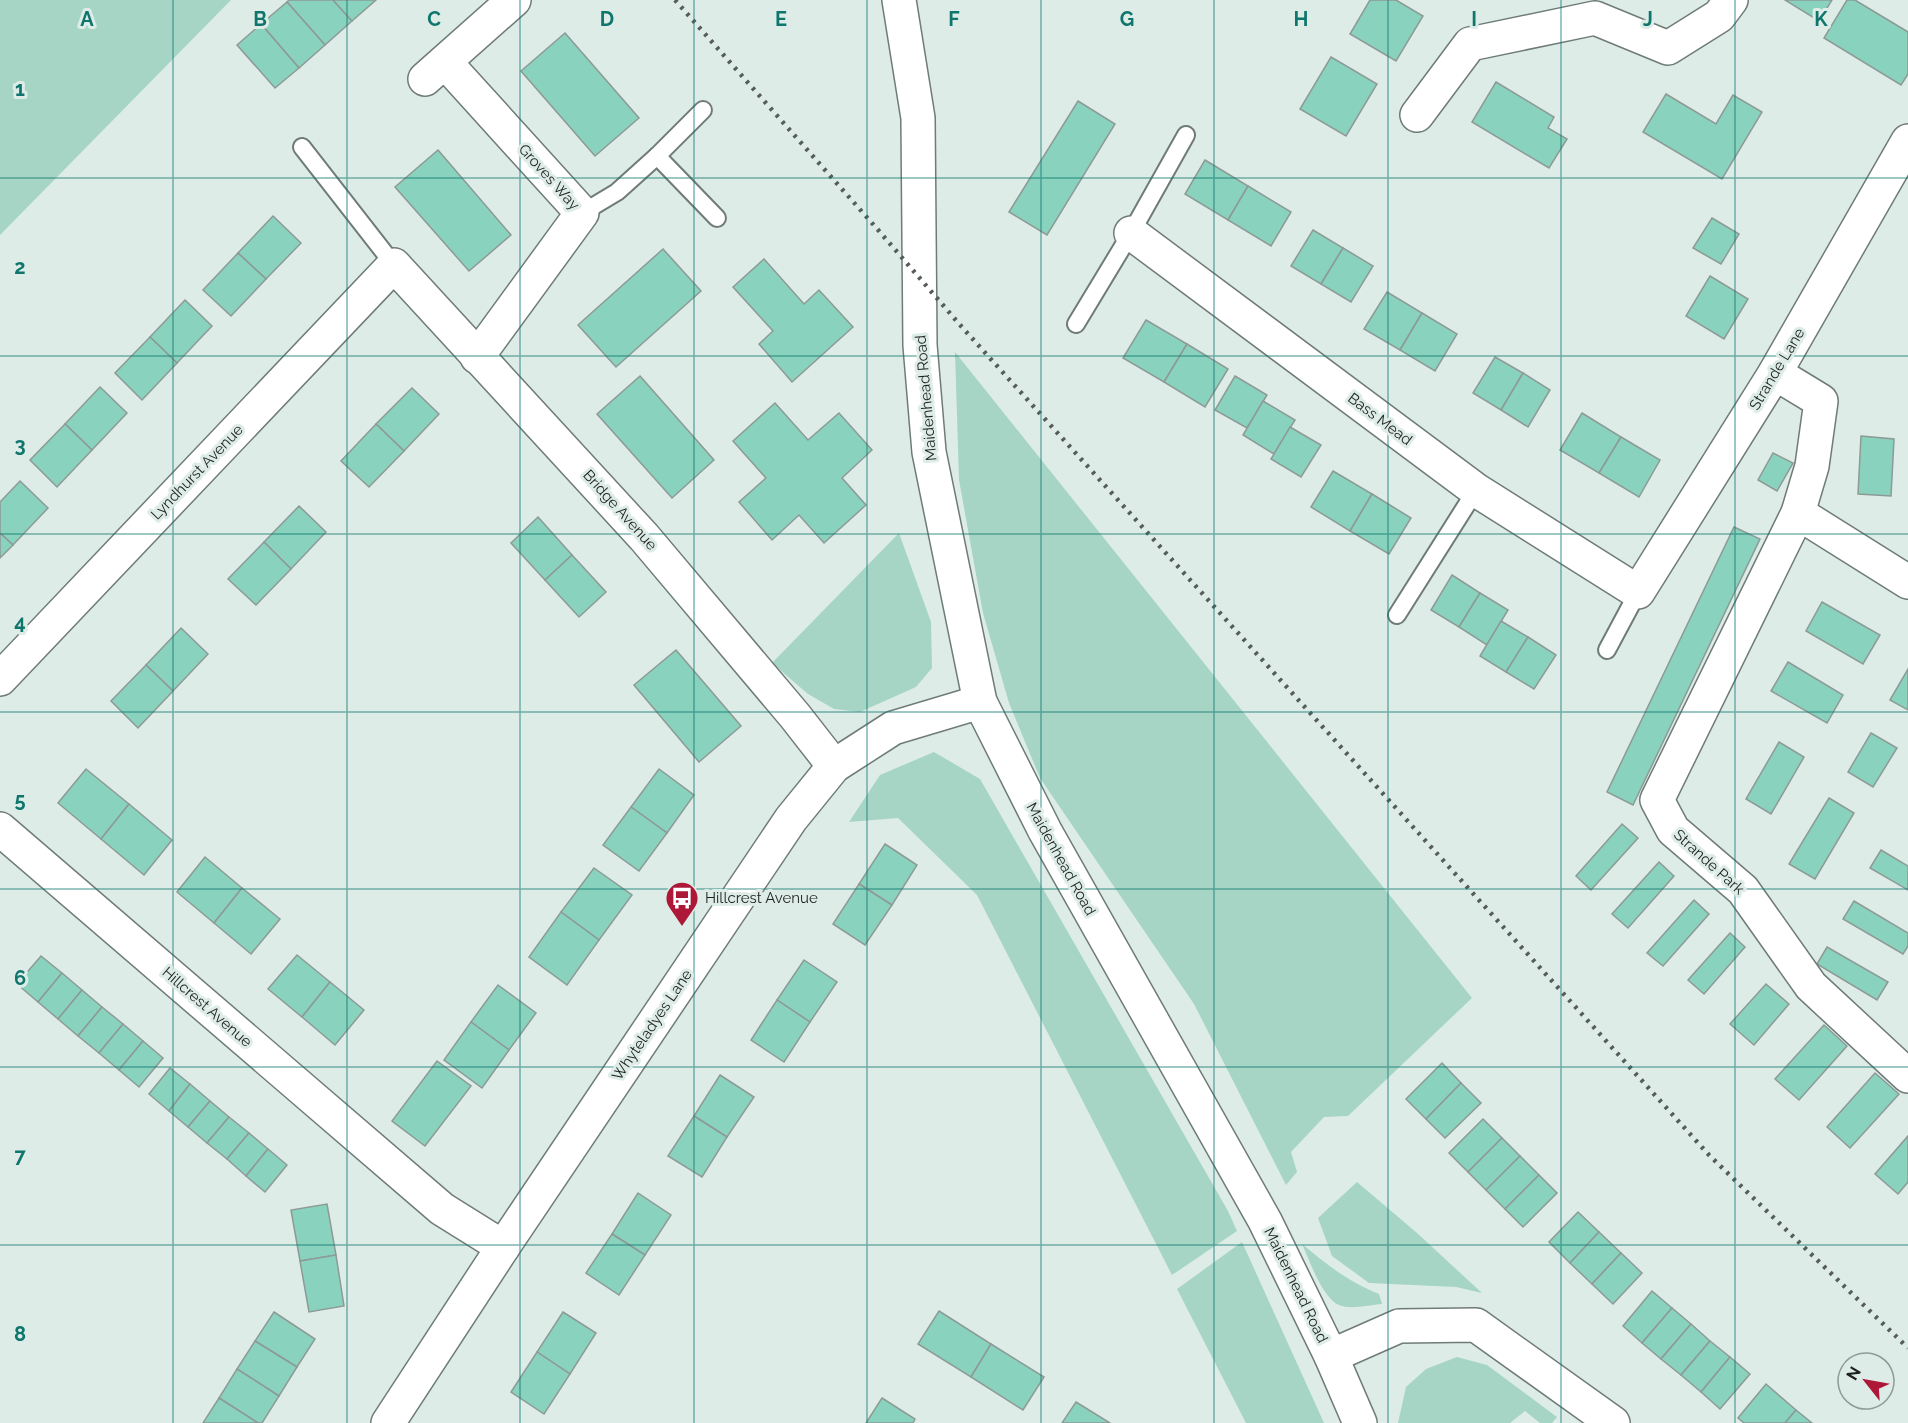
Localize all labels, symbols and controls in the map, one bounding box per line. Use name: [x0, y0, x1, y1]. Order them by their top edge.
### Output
text: A: [80, 7, 94, 31]
text: B: [253, 7, 267, 31]
text: C: [427, 7, 441, 31]
text: D: [600, 7, 614, 31]
text: E: [775, 7, 787, 31]
text: F: [948, 7, 960, 31]
text: G: [1120, 7, 1134, 31]
text: H: [1294, 7, 1308, 31]
text: I: [1471, 7, 1477, 31]
text: J: [1643, 7, 1653, 31]
text: K: [1814, 7, 1828, 31]
text: 1: [15, 77, 25, 101]
street label: Groves Way: [515, 140, 583, 214]
text: 2: [14, 255, 26, 279]
street label: Strande Lane: [1745, 325, 1809, 413]
street label: Maidenhead Road: [912, 334, 940, 462]
street label: Bass Mead: [1344, 389, 1416, 449]
street label: Lyndhurst Avenue: [147, 421, 247, 523]
text: 3: [14, 433, 26, 457]
street label: Bridge Avenue: [579, 466, 661, 554]
text: 4: [14, 610, 26, 634]
text: 5: [14, 788, 26, 812]
street label: Maidenhead Road: [1023, 799, 1099, 919]
street label: Strande Park: [1670, 826, 1748, 898]
bus stop icon: Hillcrest Avenue: [664, 880, 700, 927]
place label: Hillcrest Avenue: [705, 889, 818, 907]
street label: Hillcrest Avenue: [159, 963, 256, 1051]
text: 6: [14, 966, 26, 990]
street label: Whyteladyes Lane: [608, 966, 696, 1084]
text: 7: [14, 1144, 26, 1168]
street label: Maidenhead Road: [1260, 1224, 1332, 1346]
text: 8: [14, 1322, 26, 1346]
north arrow: [1836, 1351, 1896, 1411]
text: N: [1842, 1363, 1865, 1384]

